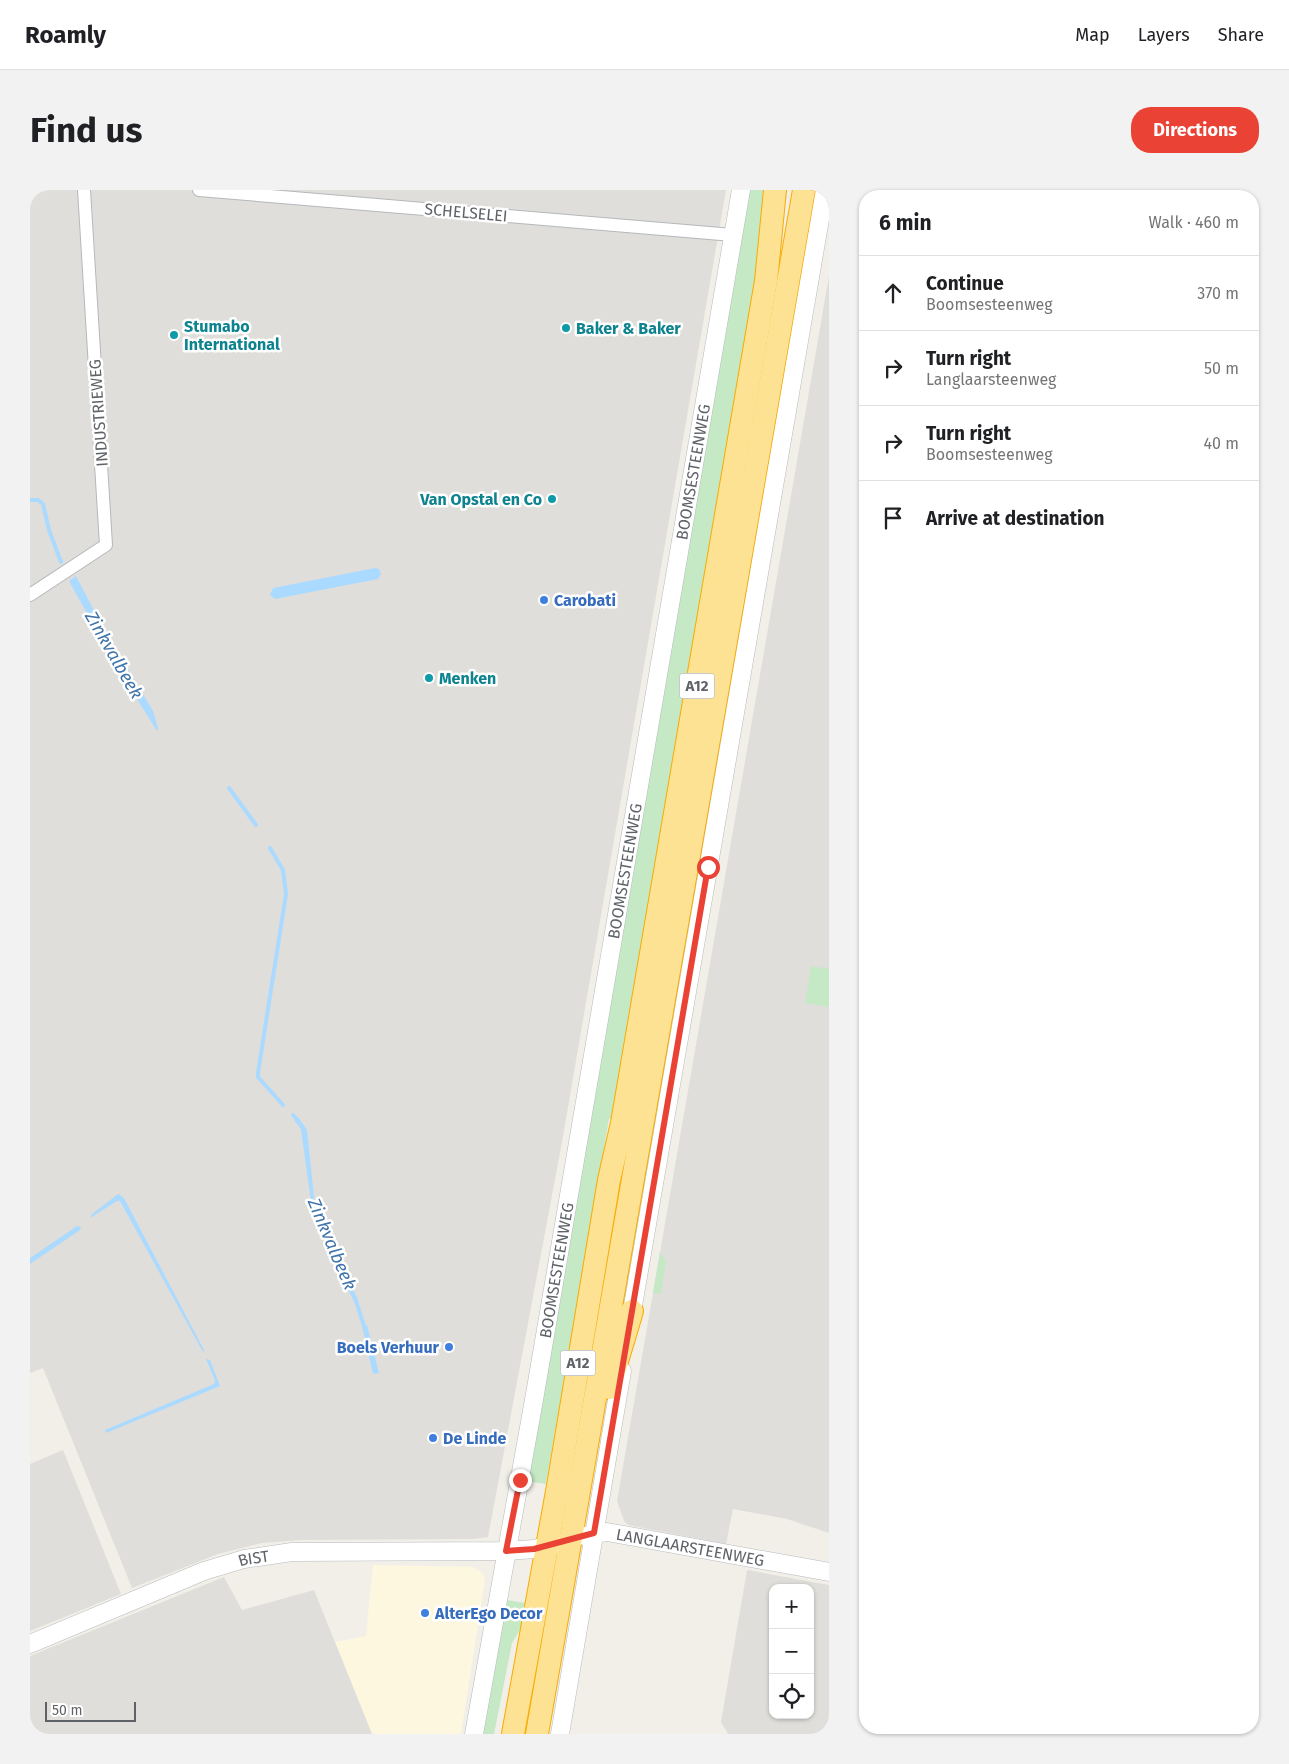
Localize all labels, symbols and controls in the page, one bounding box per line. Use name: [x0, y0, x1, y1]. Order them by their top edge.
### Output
text: Roamly: [25, 21, 106, 49]
text: Map: [1075, 24, 1110, 46]
text: Layers: [1138, 24, 1190, 46]
text: Share: [1218, 24, 1264, 46]
button: Directions: [1131, 107, 1259, 153]
text: Find us: [30, 109, 142, 151]
street label: SCHELSELEI: [424, 199, 508, 226]
text: 6 min: [879, 210, 932, 236]
text: Walk · 460 m: [1149, 213, 1239, 232]
text: Continue: [926, 272, 1004, 295]
icon: ahead: [879, 279, 907, 307]
text: 370 m: [1197, 284, 1239, 303]
text: Boomsesteenweg: [926, 295, 1053, 314]
place label: Stumabo International: [184, 317, 280, 354]
place label: Baker & Baker: [576, 319, 681, 338]
marker: Baker & Baker: [560, 322, 572, 334]
marker: Stumabo International: [168, 329, 180, 341]
text: Turn right: [926, 347, 1011, 370]
icon: right: [879, 354, 907, 382]
street label: INDUSTRIEWEG: [85, 359, 112, 467]
text: 50 m: [1204, 359, 1239, 378]
text: Langlaarsteenweg: [926, 370, 1056, 389]
street label: BOOMSESTEENWEG: [672, 403, 714, 541]
text: Turn right: [926, 422, 1011, 445]
icon: right: [879, 429, 907, 457]
text: 40 m: [1204, 434, 1239, 453]
text: Boomsesteenweg: [926, 445, 1053, 464]
place label: Van Opstal en Co: [419, 490, 542, 509]
marker: Van Opstal en Co: [546, 493, 558, 505]
icon: arrive: [879, 504, 907, 532]
text: Arrive at destination: [926, 507, 1105, 530]
place label: Carobati: [554, 591, 616, 610]
marker: Carobati: [538, 594, 550, 606]
water label: Zinkvalbeek: [80, 606, 148, 703]
place label: Menken: [439, 669, 496, 688]
marker: Menken: [423, 672, 435, 684]
road number: A12: [680, 674, 714, 698]
street label: BOOMSESTEENWEG: [604, 802, 646, 941]
route start: [697, 856, 720, 879]
water label: Zinkvalbeek: [302, 1194, 361, 1293]
street label: BOOMSESTEENWEG: [536, 1201, 578, 1340]
place label: Boels Verhuur: [337, 1338, 440, 1357]
marker: Boels Verhuur: [443, 1341, 455, 1353]
road number: A12: [560, 1350, 596, 1376]
place label: De Linde: [443, 1429, 507, 1448]
marker: De Linde: [427, 1432, 439, 1444]
route end: [509, 1469, 532, 1492]
street label: LANGLAARSTEENWEG: [614, 1525, 766, 1570]
street label: BIST: [236, 1546, 271, 1570]
map controls: [769, 1584, 814, 1719]
button: +: [769, 1584, 814, 1629]
place label: AlterEgo Decor: [434, 1604, 543, 1623]
marker: AlterEgo Decor: [419, 1607, 431, 1619]
button: −: [769, 1629, 814, 1674]
button: locate: [769, 1674, 814, 1719]
scale bar: [45, 1699, 136, 1722]
text: 50 m: [52, 1702, 83, 1719]

